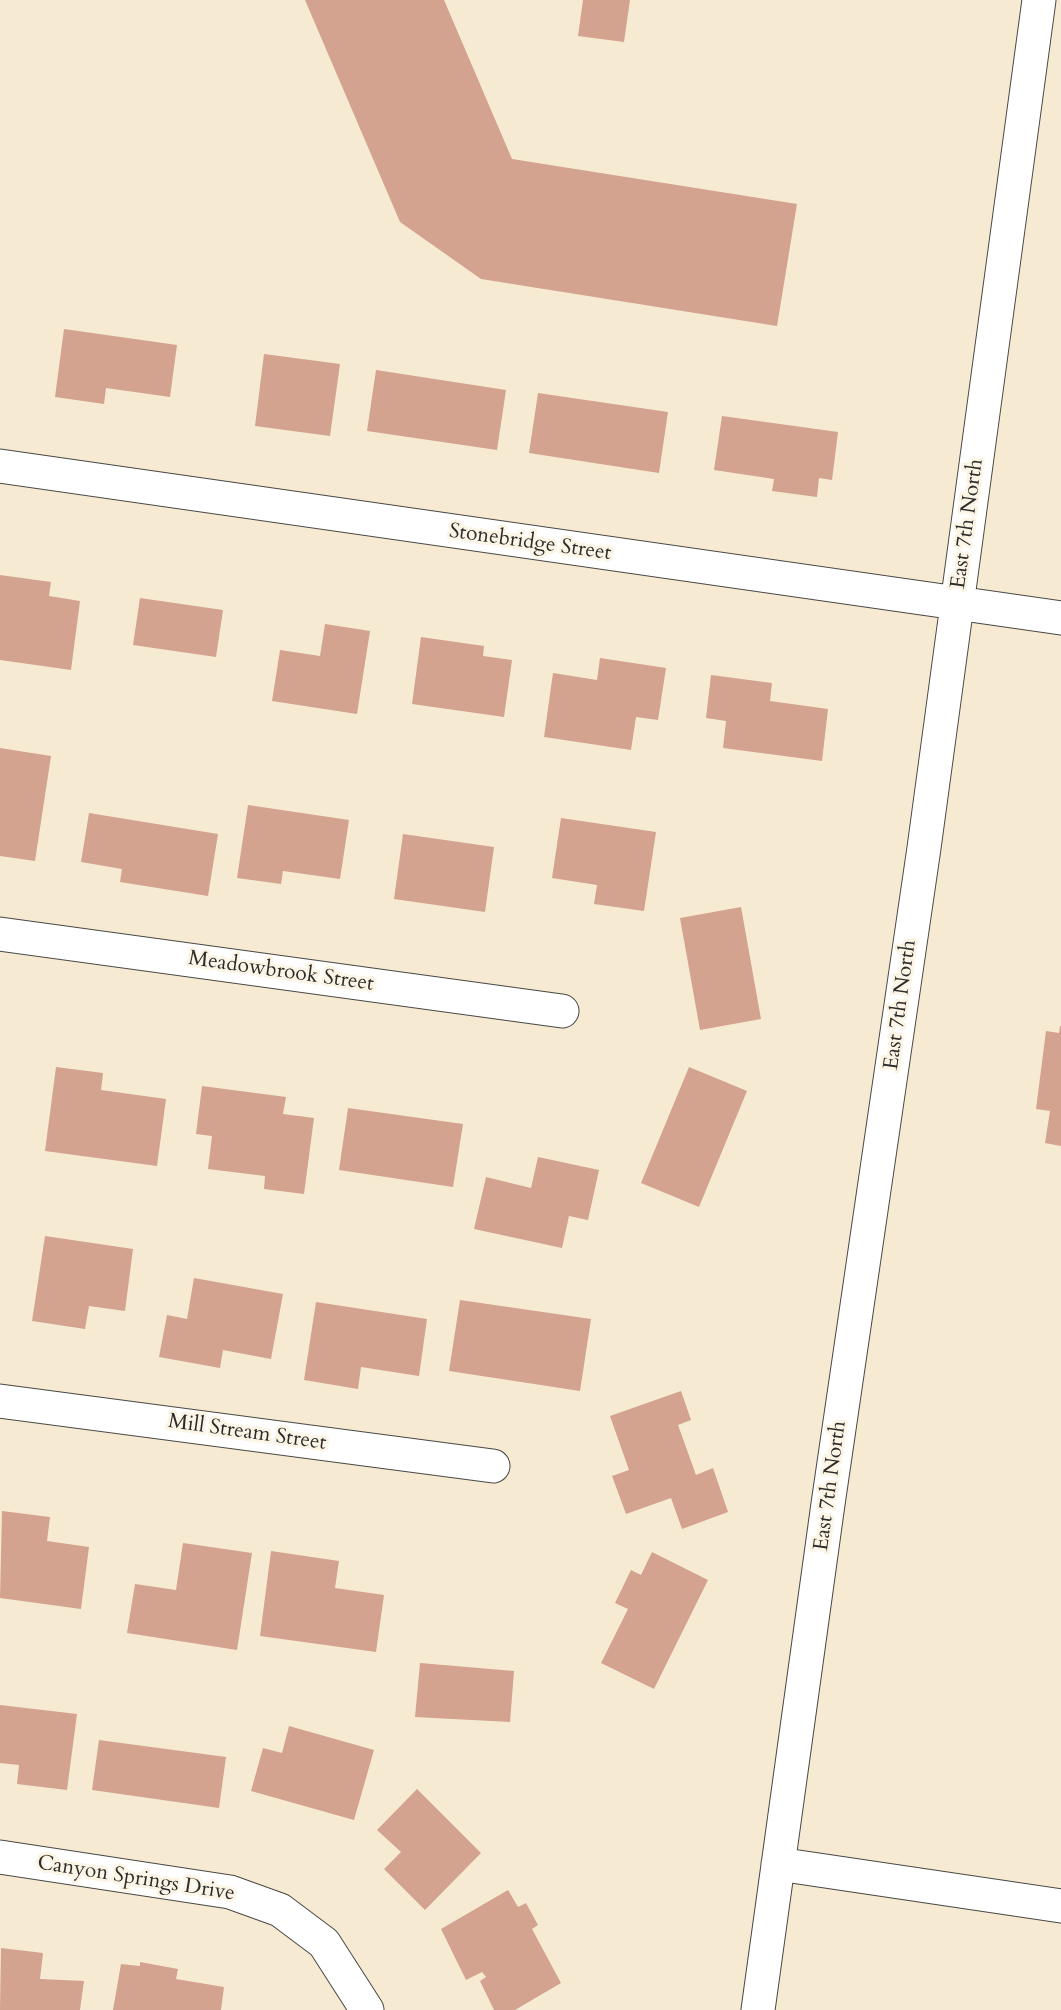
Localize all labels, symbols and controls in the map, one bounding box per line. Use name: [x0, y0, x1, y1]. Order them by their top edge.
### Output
street label: East 7th North: [946, 457, 990, 591]
street label: Stonebridge Street: [447, 519, 613, 567]
street label: East 7th North: [879, 938, 923, 1072]
street label: Meadowbrook Street: [187, 947, 375, 997]
street label: Mill Stream Street: [166, 1409, 328, 1457]
street label: East 7th North: [809, 1419, 853, 1553]
street label: Canyon Springs Drive: [36, 1851, 236, 1907]

